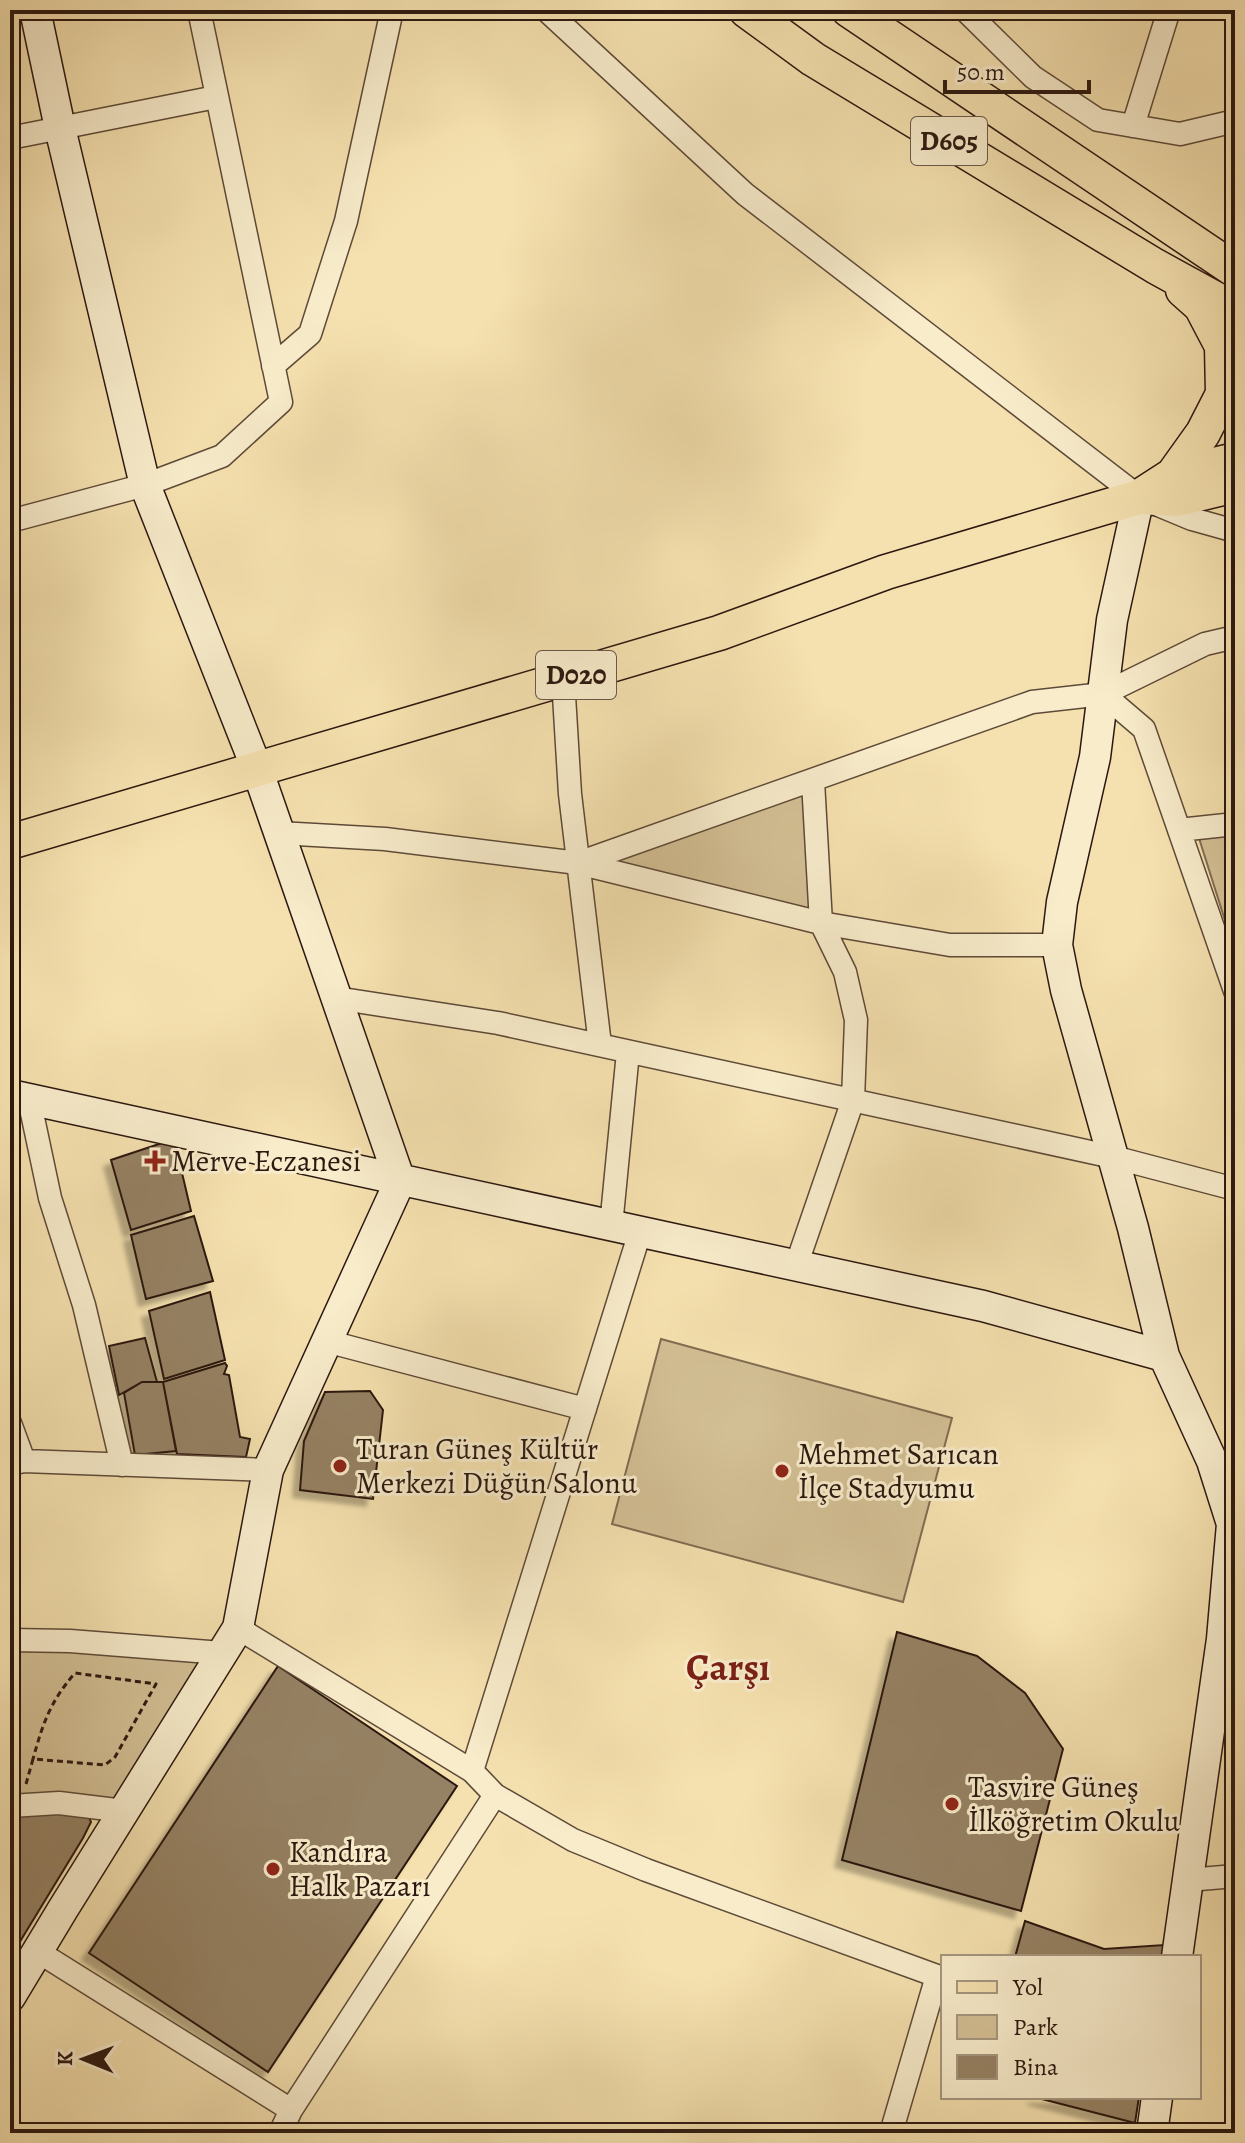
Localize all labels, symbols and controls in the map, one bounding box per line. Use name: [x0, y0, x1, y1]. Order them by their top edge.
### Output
scale bar: [945, 44, 1089, 94]
text: 50 m: [957, 56, 1005, 88]
road number: D605: [911, 117, 987, 165]
road number: D020: [536, 651, 616, 699]
place label: Merve Eczanesi: [171, 1141, 361, 1181]
marker: Merve Eczanesi: [146, 1152, 164, 1170]
place label: Turan Güneş Kültür Merkezi Düğün Salonu: [356, 1429, 638, 1503]
place label: Mehmet Sarıcan İlçe Stadyumu: [798, 1434, 999, 1508]
marker: Turan Güneş Kültür Merkezi Düğün Salonu: [331, 1457, 349, 1475]
marker: Mehmet Sarıcan İlçe Stadyumu: [773, 1462, 791, 1480]
district label: Çarşı: [686, 1641, 770, 1693]
place label: Tasvire Güneş İlköğretim Okulu: [968, 1767, 1181, 1841]
marker: Tasvire Güneş İlköğretim Okulu: [943, 1795, 961, 1813]
place label: Kandıra Halk Pazarı: [289, 1832, 431, 1906]
marker: Kandıra Halk Pazarı: [264, 1860, 282, 1878]
legend: [941, 1955, 1201, 2099]
text: Yol: [1012, 1971, 1043, 2003]
text: Park: [1013, 2011, 1058, 2043]
north arrow: [44, 2019, 124, 2099]
text: K: [50, 2051, 80, 2066]
text: Bina: [1013, 2051, 1059, 2083]

